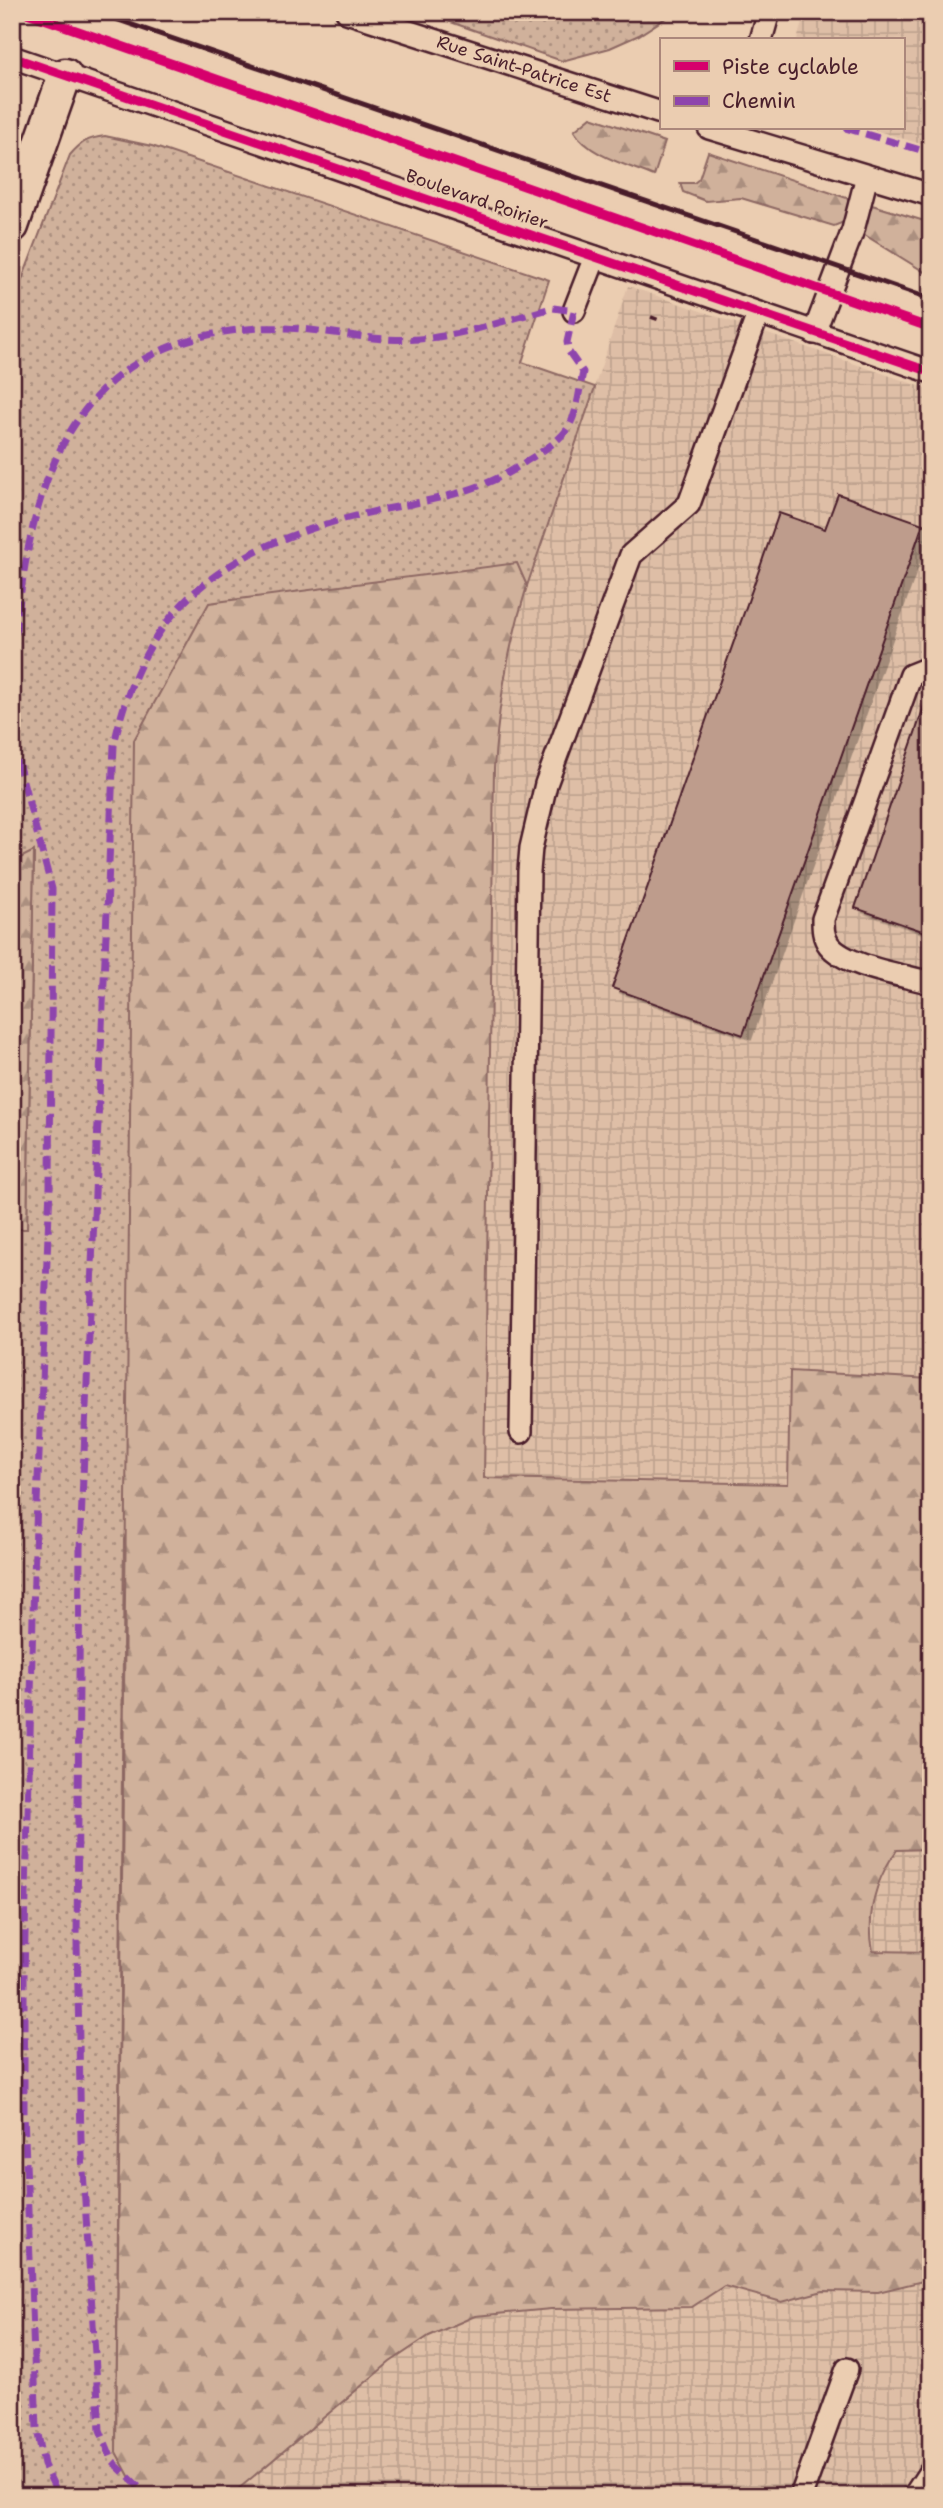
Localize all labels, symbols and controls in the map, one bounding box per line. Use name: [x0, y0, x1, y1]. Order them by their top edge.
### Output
street label: Rue Saint-Patrice Est: [434, 30, 615, 108]
legend: [660, 38, 904, 130]
text: Piste cyclable: [722, 53, 859, 81]
text: Chemin: [722, 87, 796, 115]
street label: Boulevard Poirier: [403, 163, 551, 235]

